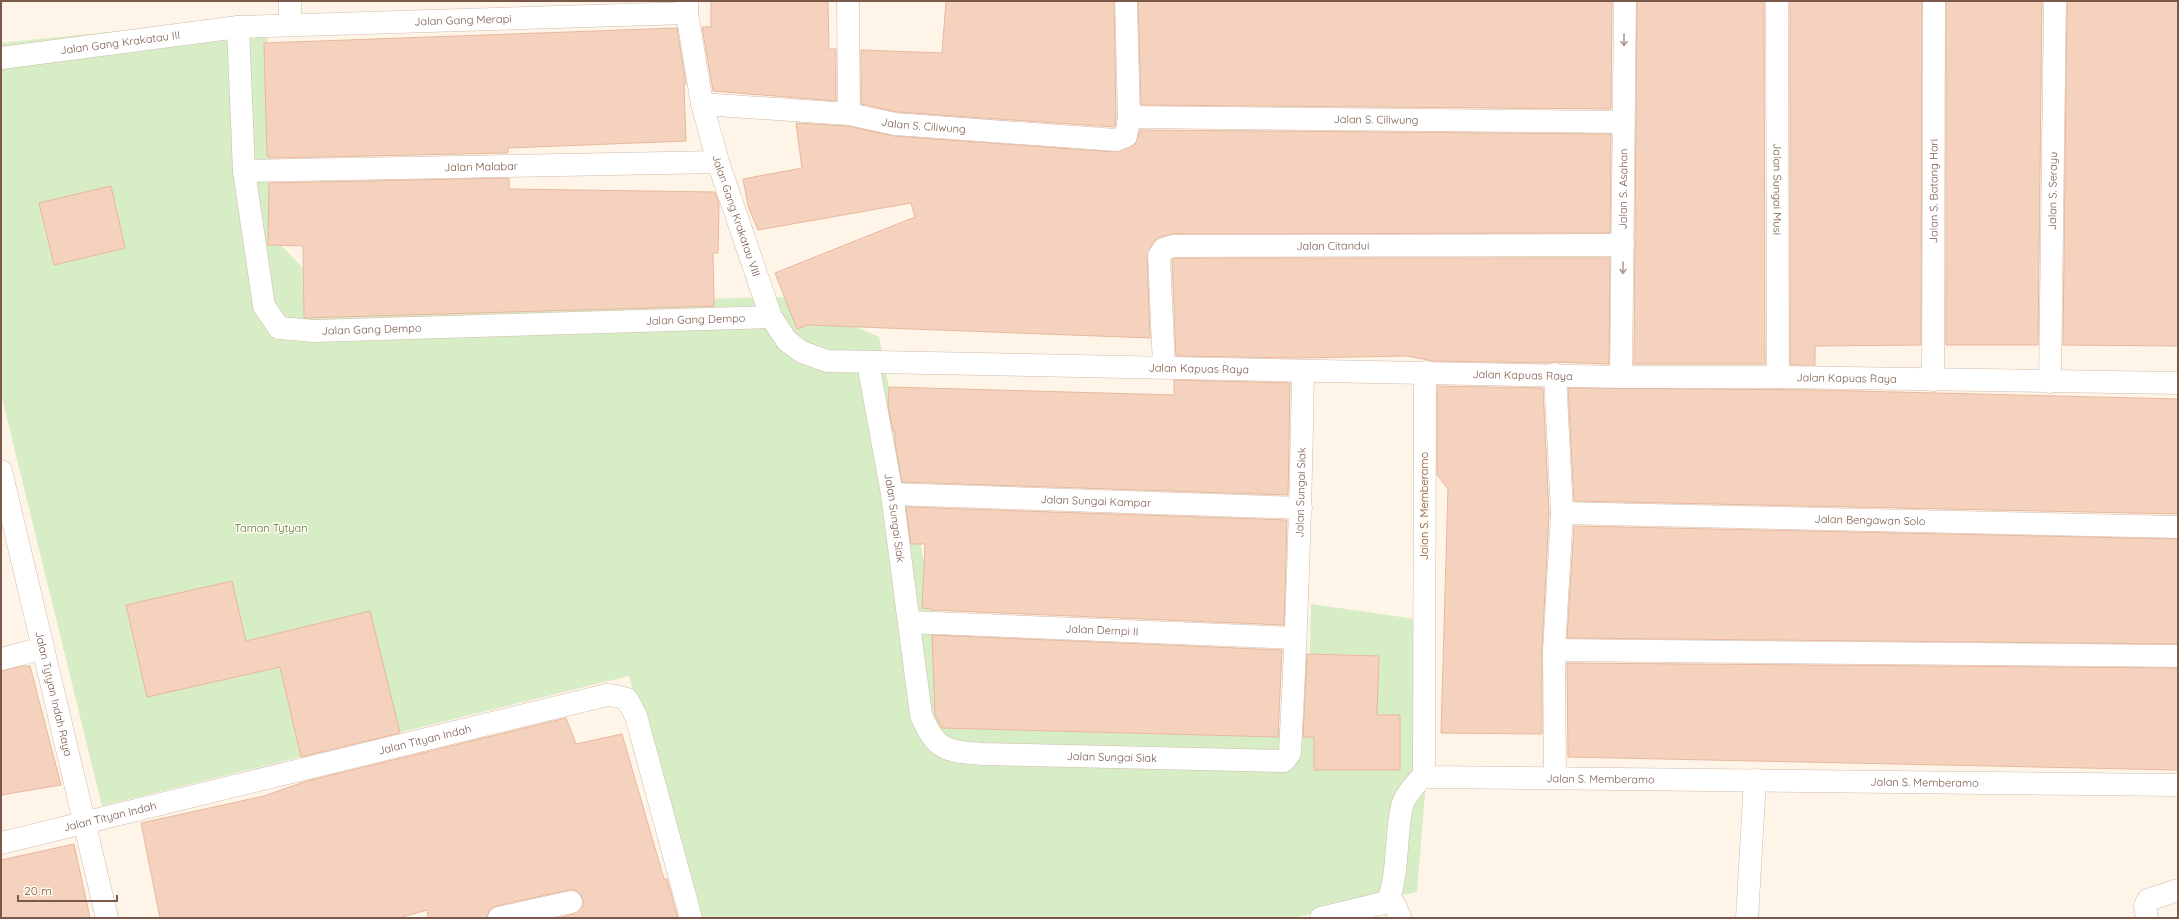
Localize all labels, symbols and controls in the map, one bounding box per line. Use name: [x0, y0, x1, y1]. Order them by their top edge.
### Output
street label: Jalan Gang Merapi: [414, 11, 512, 29]
street label: Jalan Gang Krakatau III: [59, 28, 181, 57]
one-way arrow: [1620, 33, 1628, 46]
street label: Jalan S. Ciliwung: [1333, 112, 1419, 127]
street label: Jalan S. Ciliwung: [880, 114, 966, 136]
street label: Jalan S. Batang Hari: [1926, 139, 1941, 243]
street label: Jalan Sungai Musi: [1770, 143, 1785, 235]
street label: Jalan S. Asahan: [1616, 148, 1630, 230]
street label: Jalan S. Serayu: [2045, 152, 2060, 230]
street label: Jalan Gang Krakatau VIII: [709, 153, 764, 278]
street label: Jalan Malabar: [444, 159, 519, 174]
street label: Jalan Citandui: [1296, 239, 1369, 253]
one-way arrow: [1619, 261, 1626, 274]
street label: Jalan Gang Dempo: [645, 311, 746, 328]
street label: Jalan Gang Dempo: [321, 321, 422, 338]
street label: Jalan Kapuas Raya: [1148, 360, 1249, 377]
street label: Jalan Kapuas Raya: [1472, 367, 1573, 383]
street label: Jalan Kapuas Raya: [1796, 370, 1897, 386]
street label: Jalan Sungai Siak: [1292, 447, 1309, 538]
street label: Jalan S. Memberamo: [1417, 451, 1431, 560]
street label: Jalan Sungai Siak: [881, 472, 908, 563]
street label: Jalan Sungai Kampar: [1040, 492, 1152, 510]
street label: Jalan Bengawan Solo: [1814, 512, 1926, 528]
park label: Taman Tytyan: [234, 521, 308, 535]
street label: Jalan Dempi II: [1065, 621, 1139, 639]
street label: Jalan Tytyan Indah Raya: [32, 630, 75, 758]
street label: Jalan Tityan Indah: [377, 721, 473, 758]
street label: Jalan Sungai Siak: [1066, 749, 1157, 765]
street label: Jalan S. Memberamo: [1546, 771, 1655, 786]
street label: Jalan S. Memberamo: [1870, 775, 1979, 790]
street label: Jalan Tityan Indah: [62, 798, 158, 835]
scale bar: [18, 877, 117, 903]
text: 20 m: [24, 883, 52, 898]

